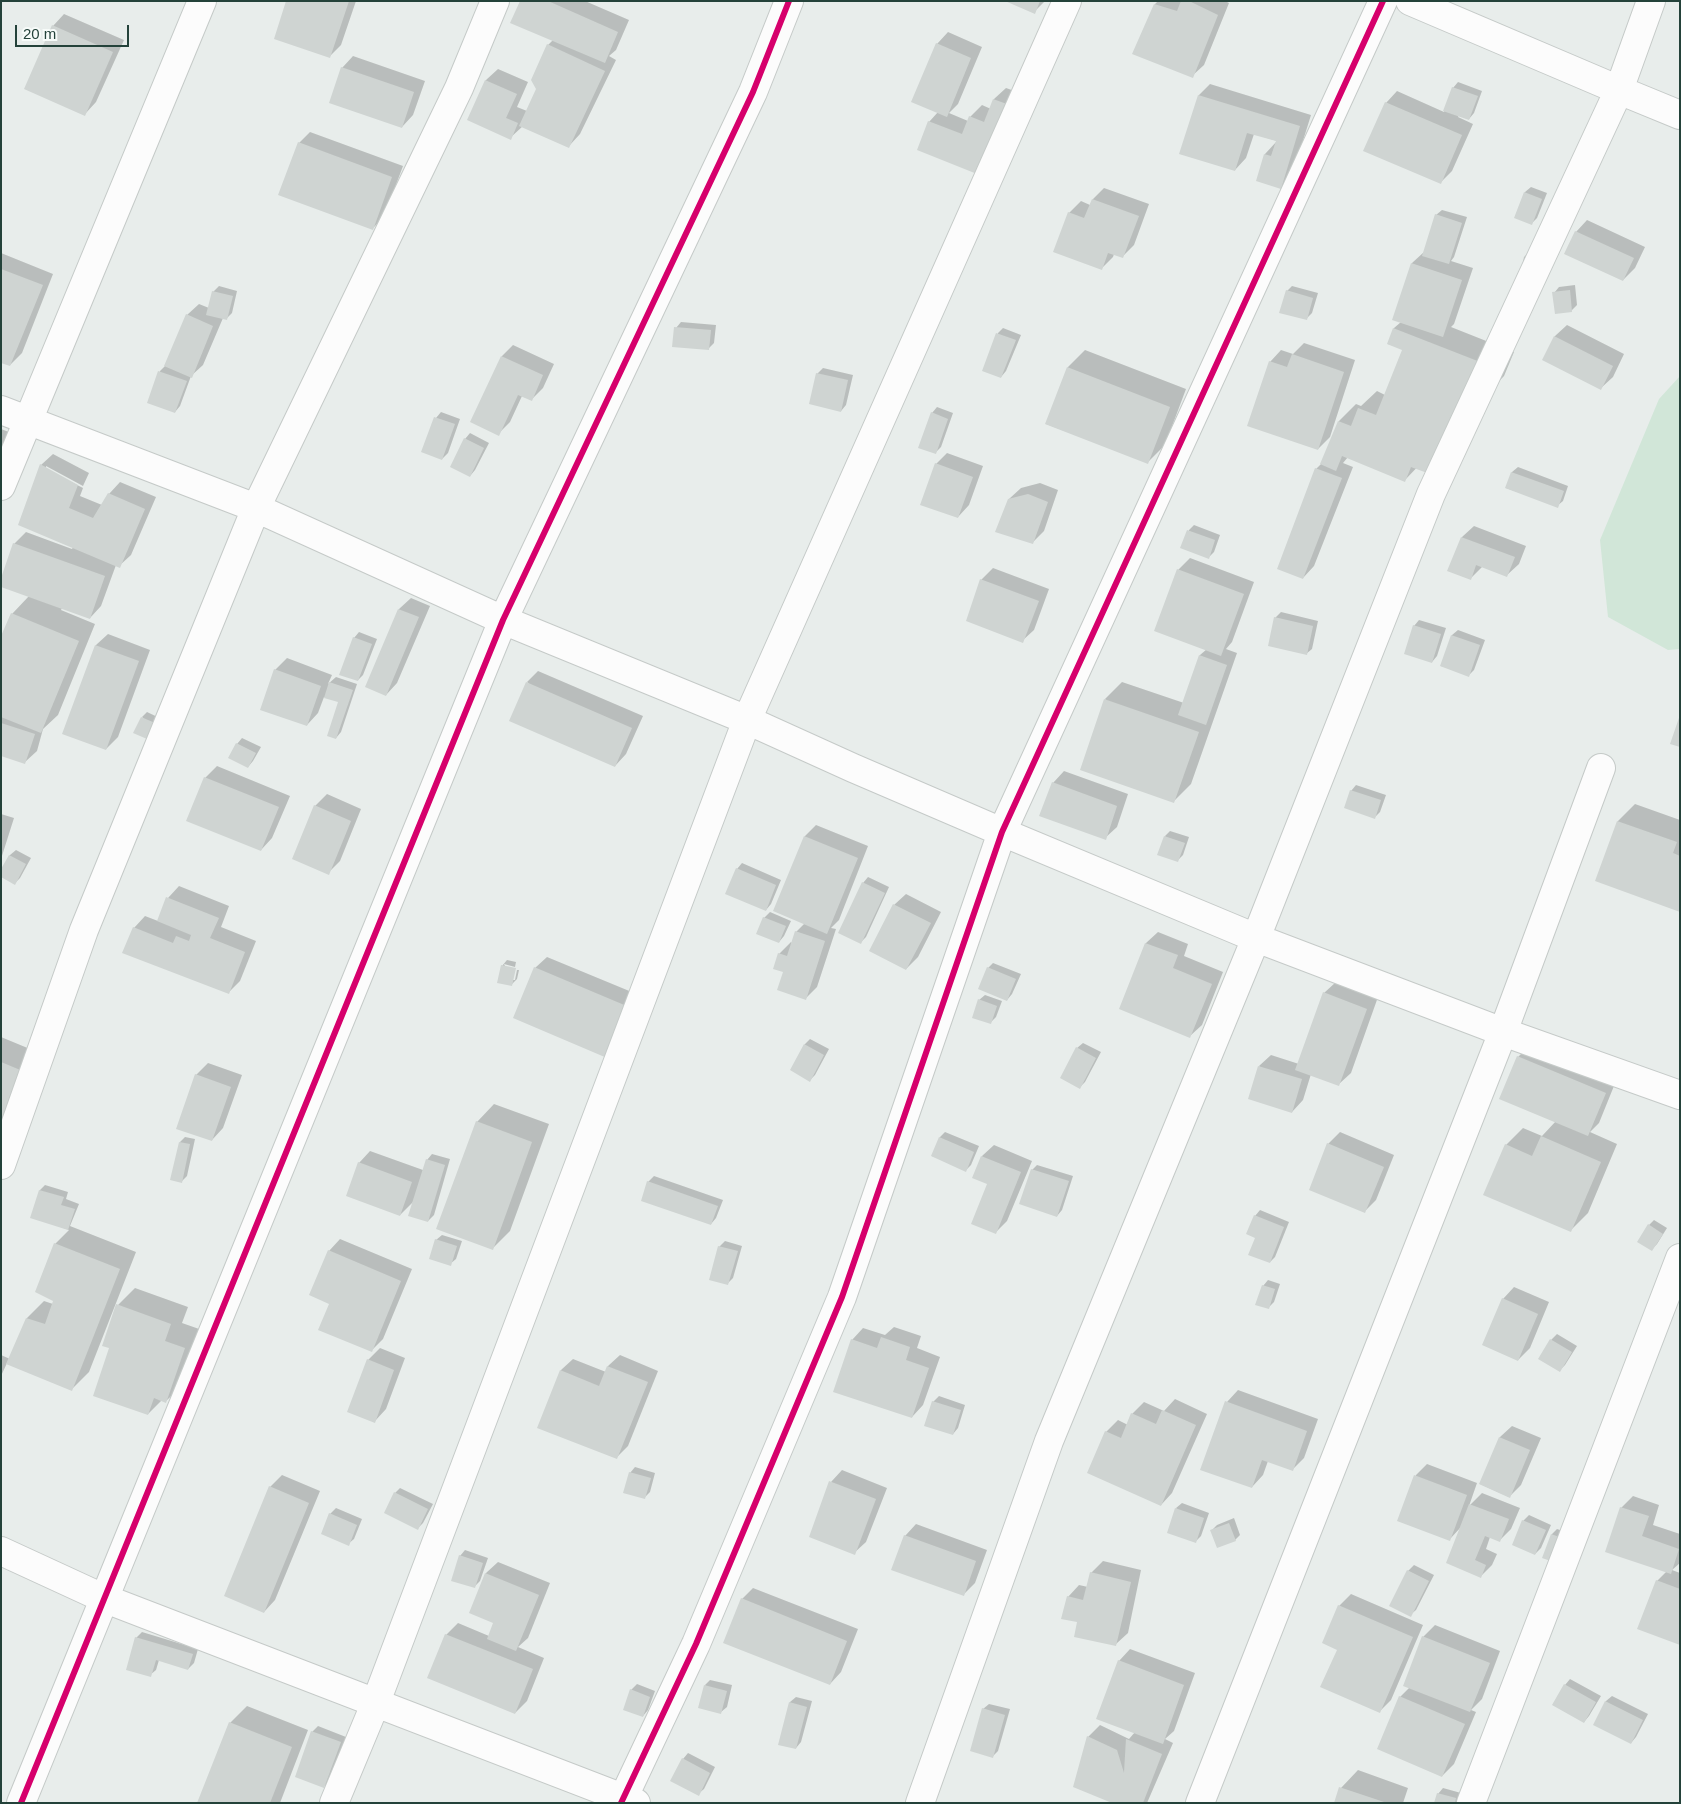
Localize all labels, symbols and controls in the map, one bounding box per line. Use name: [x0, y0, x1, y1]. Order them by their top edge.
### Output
scale bar: [18, 15, 131, 47]
text: 20 m: [23, 25, 56, 42]

